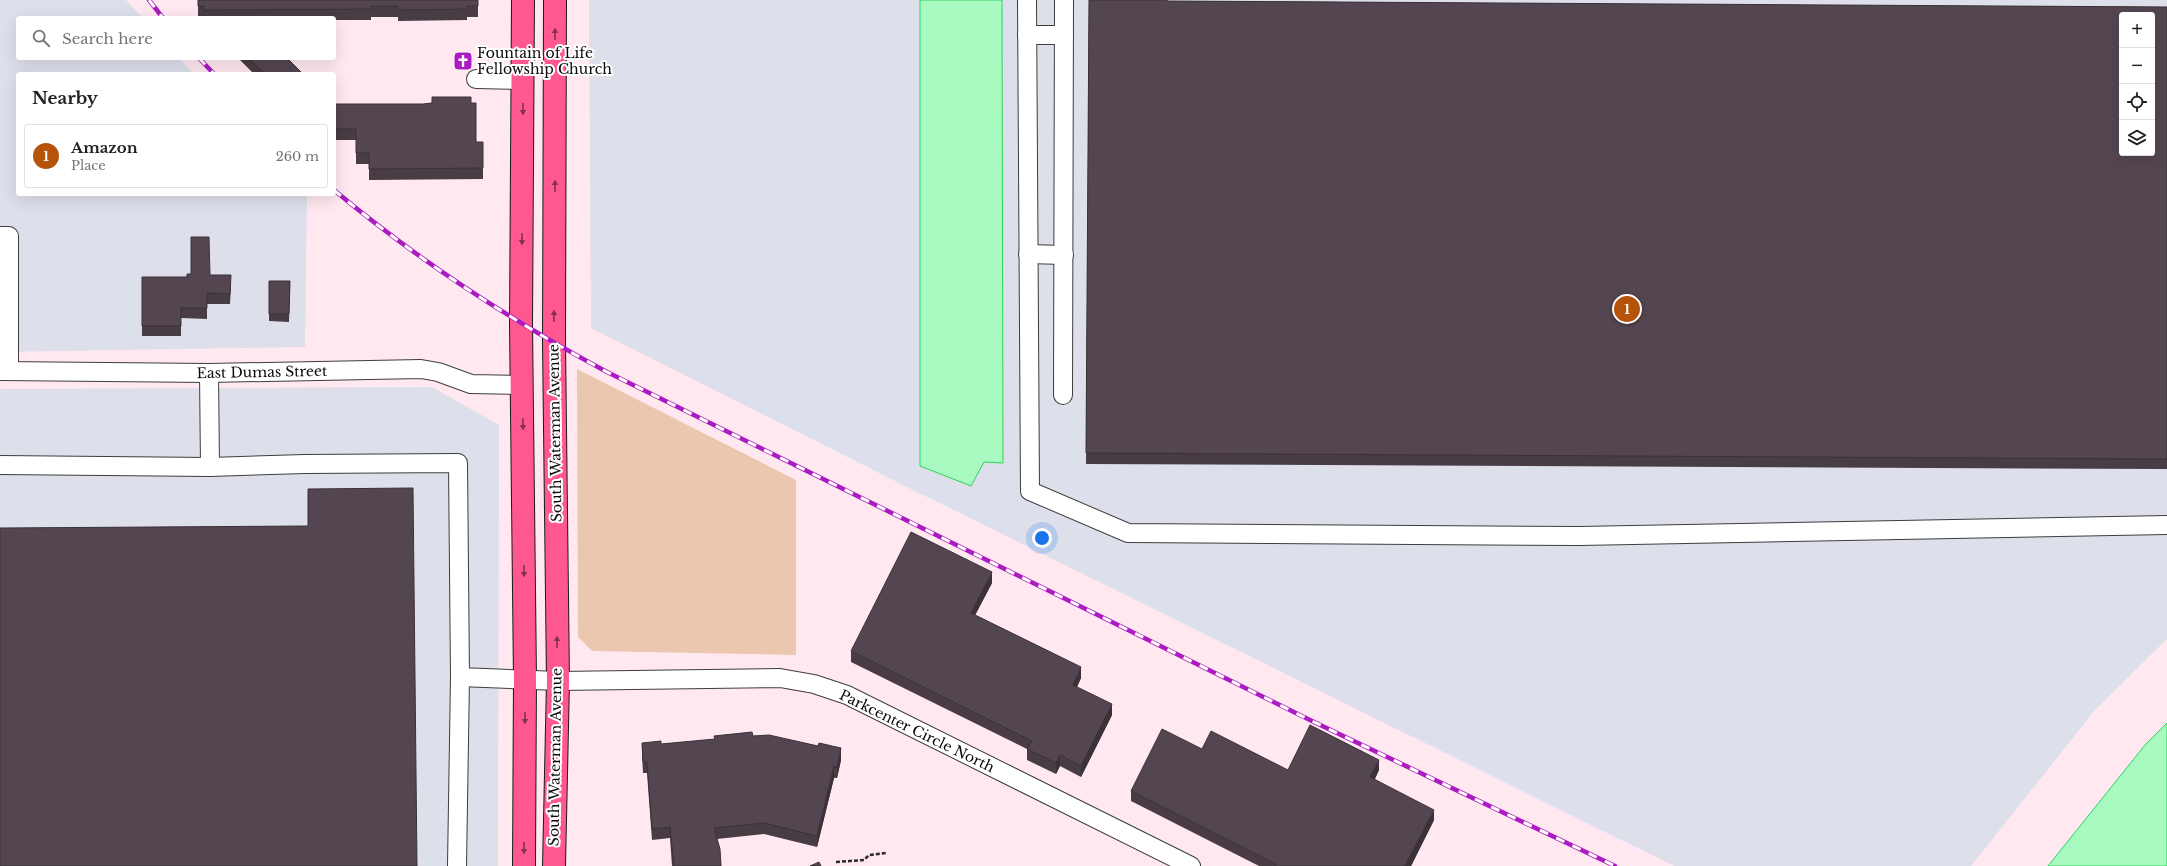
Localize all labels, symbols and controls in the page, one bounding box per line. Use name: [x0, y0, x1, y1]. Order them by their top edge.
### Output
map controls: [2119, 12, 2155, 156]
button: +: [2119, 12, 2155, 48]
search box: [16, 16, 336, 60]
icon: search: [30, 27, 52, 49]
one-way arrow: [552, 27, 558, 40]
text: Search here: [62, 29, 153, 48]
place label: Fountain of Life Fellowship Church: [477, 44, 612, 78]
button: −: [2119, 48, 2155, 84]
church icon: Fountain of Life Fellowship Church: [452, 50, 474, 72]
button: locate: [2119, 84, 2155, 120]
text: Nearby: [32, 88, 98, 109]
one-way arrow: [520, 103, 526, 116]
button: layers: [2119, 120, 2155, 156]
text: Amazon: [71, 138, 138, 157]
text: 1: [43, 148, 49, 165]
text: 260 m: [276, 148, 319, 165]
text: Place: [71, 157, 106, 174]
one-way arrow: [552, 179, 558, 192]
one-way arrow: [519, 233, 525, 246]
pin: 1: [1614, 294, 1640, 324]
one-way arrow: [551, 309, 557, 322]
street label: South Waterman Avenue: [544, 344, 566, 522]
street label: East Dumas Street: [197, 362, 328, 382]
one-way arrow: [520, 418, 526, 431]
your location: [1032, 528, 1052, 548]
one-way arrow: [521, 565, 528, 577]
one-way arrow: [554, 635, 560, 648]
street label: South Waterman Avenue: [544, 668, 566, 846]
street label: Parkcenter Circle North: [836, 686, 998, 777]
one-way arrow: [522, 712, 528, 725]
one-way arrow: [521, 842, 527, 855]

